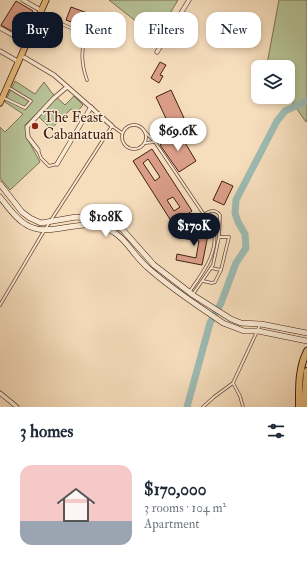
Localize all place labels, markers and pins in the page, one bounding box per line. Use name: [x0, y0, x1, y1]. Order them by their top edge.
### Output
place label: The Feast Cabanatuan: [43, 108, 114, 144]
pin: $69.6K: [145, 118, 211, 152]
marker: The Feast Cabanatuan: [30, 121, 40, 131]
pin: $108K: [78, 204, 134, 238]
pin: $170K: [166, 213, 222, 247]

